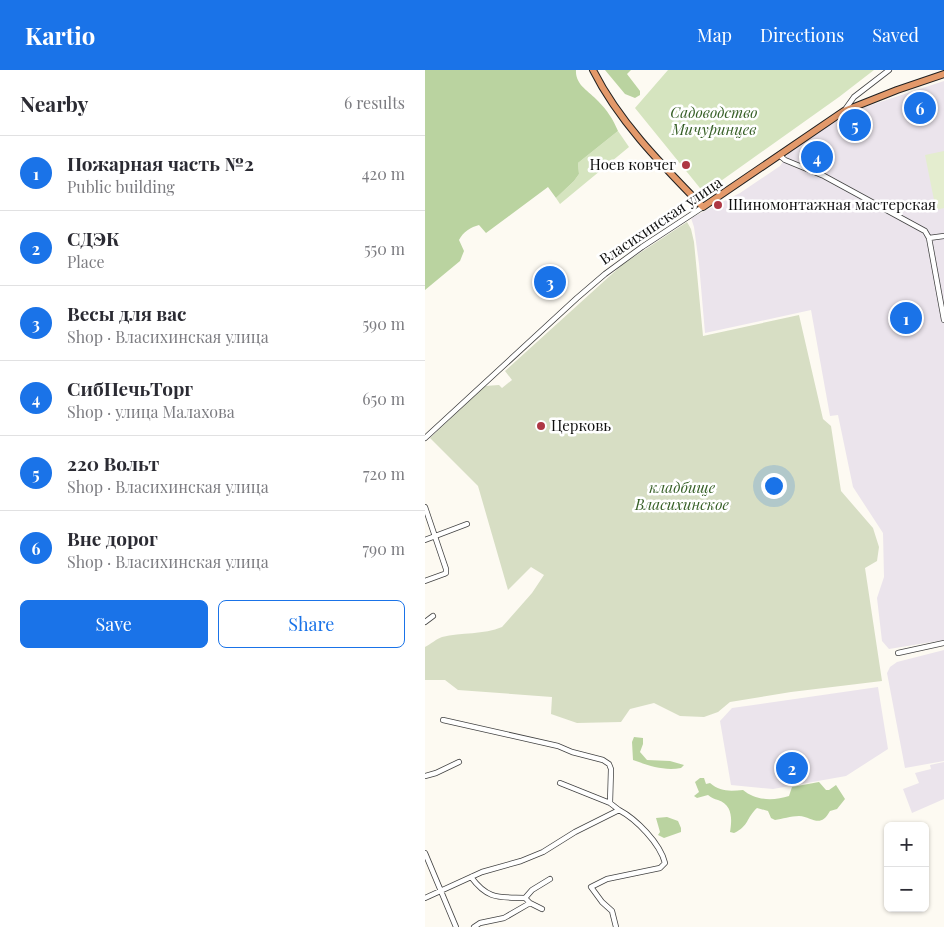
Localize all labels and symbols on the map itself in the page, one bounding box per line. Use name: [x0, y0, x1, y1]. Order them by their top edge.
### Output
pin: 6: [904, 89, 936, 127]
park label: Садоводство Мичуринцев: [670, 102, 758, 139]
pin: 5: [839, 106, 871, 144]
pin: 4: [801, 138, 833, 176]
place label: Ноев ковчег: [590, 154, 676, 174]
marker: Ноев ковчег: [680, 159, 692, 171]
street label: Власихинская улица: [595, 171, 726, 269]
place label: Шиномонтажная мастерская: [728, 194, 936, 214]
marker: Шиномонтажная мастерская: [712, 199, 724, 211]
pin: 3: [534, 263, 566, 301]
pin: 1: [890, 299, 922, 337]
place label: Церковь: [551, 415, 611, 435]
marker: Церковь: [535, 420, 547, 432]
your location: [761, 473, 787, 499]
park label: кладбище Власихинское: [634, 477, 730, 514]
pin: 2: [776, 749, 808, 787]

